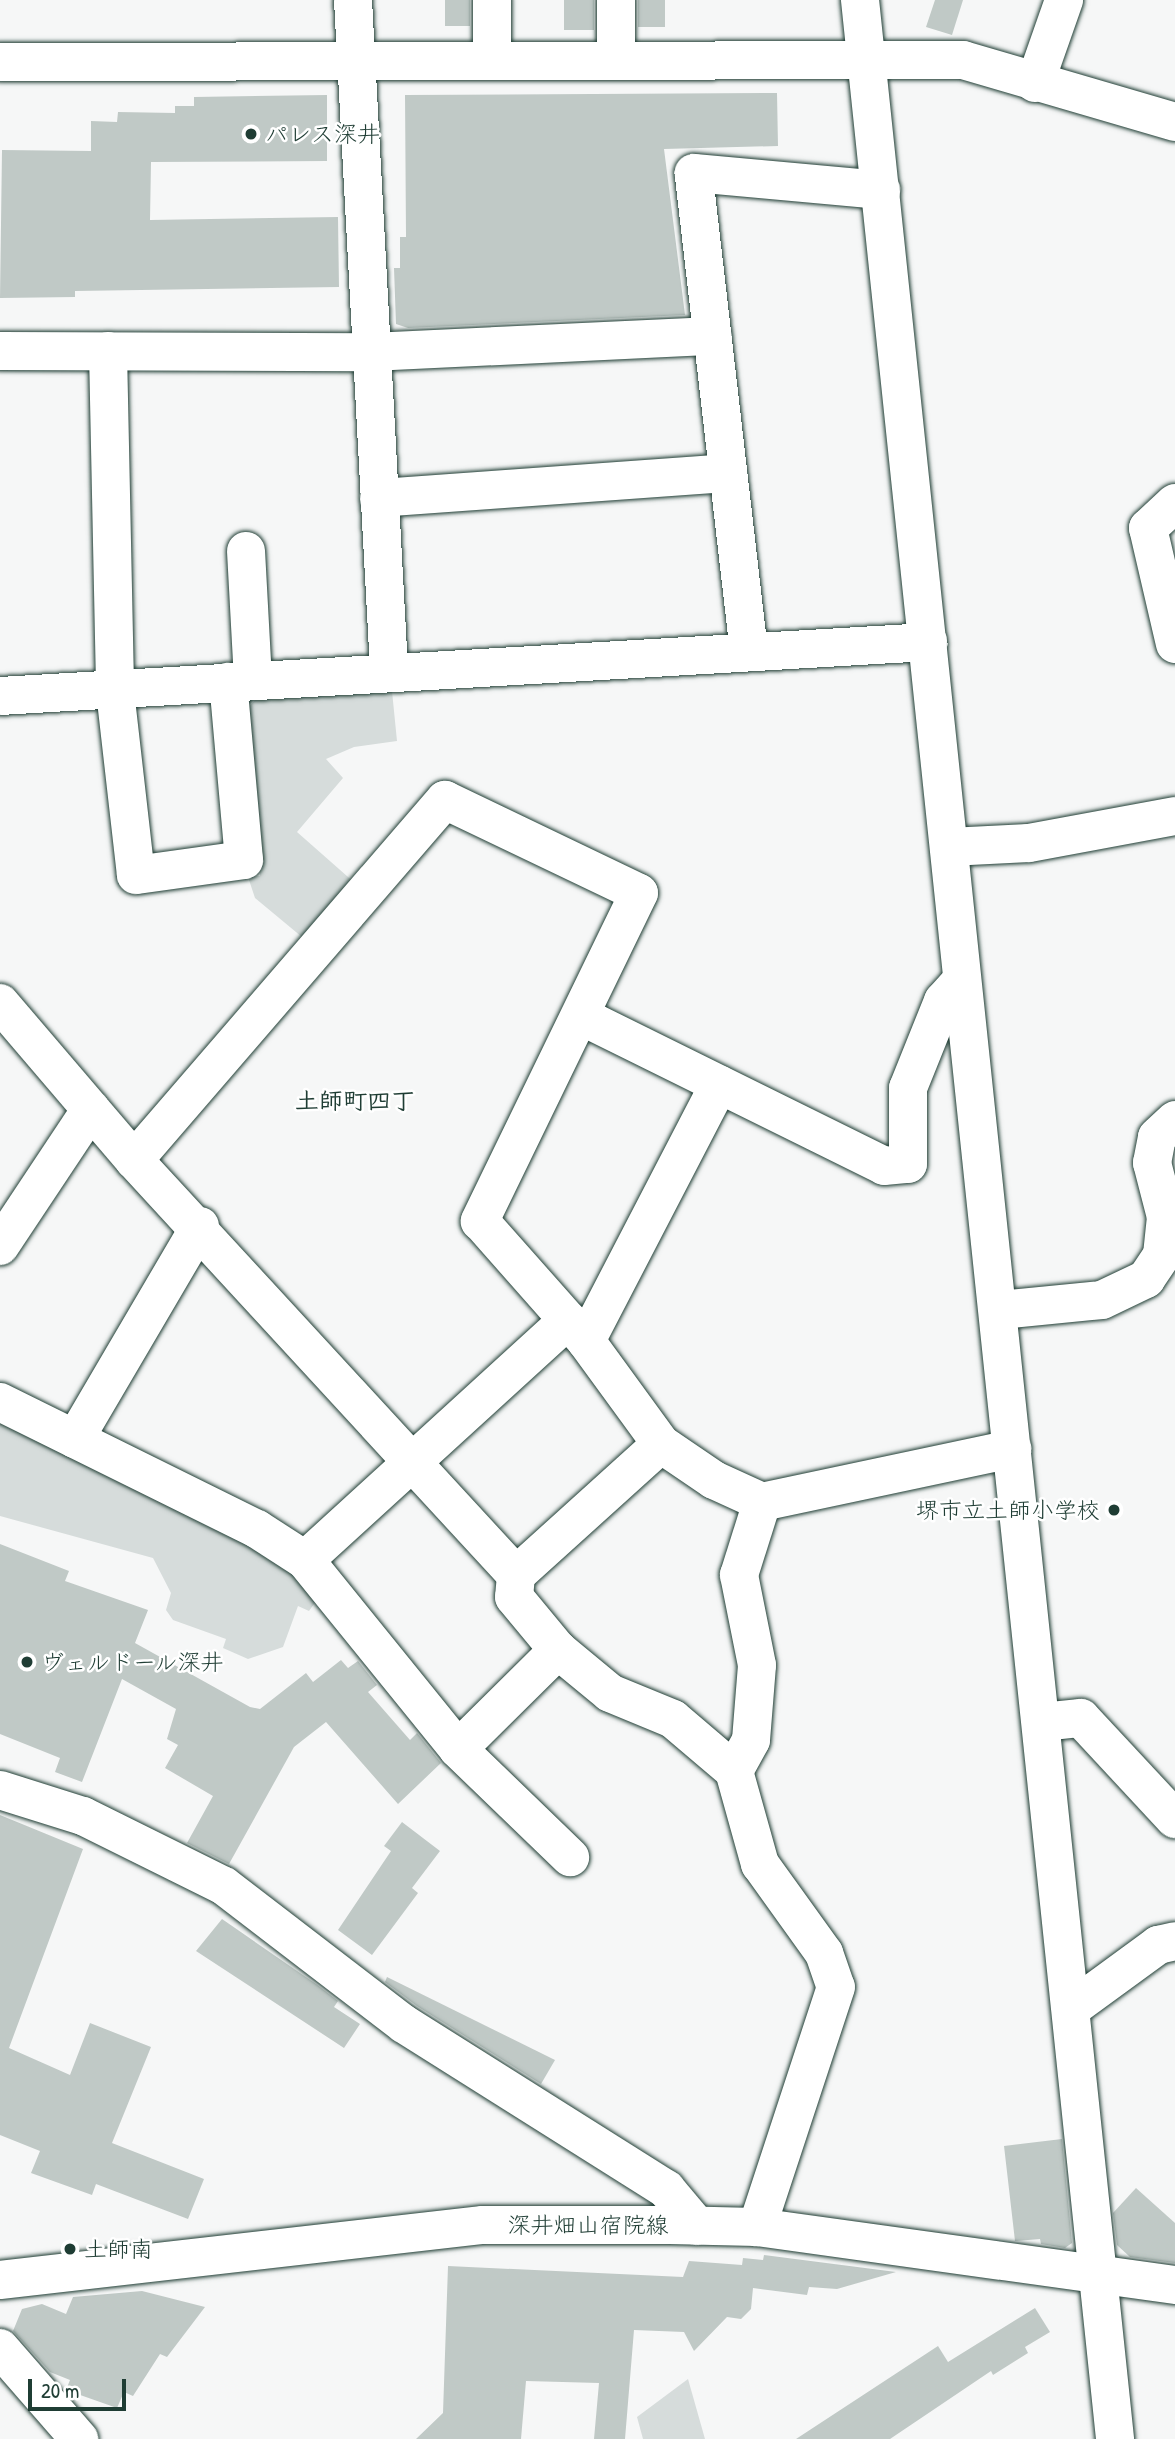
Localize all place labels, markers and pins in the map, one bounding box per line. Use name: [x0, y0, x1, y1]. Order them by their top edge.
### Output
place label: パレス深井: [265, 120, 380, 148]
marker: パレス深井: [243, 126, 259, 142]
place label: 堺市立土師小学校: [916, 1496, 1100, 1524]
marker: 堺市立土師小学校: [1106, 1502, 1122, 1518]
place label: ヴェルドール深井: [41, 1648, 225, 1676]
marker: ヴェルドール深井: [19, 1654, 35, 1670]
place label: 土師南: [84, 2235, 153, 2263]
marker: 土師南: [62, 2241, 78, 2257]

